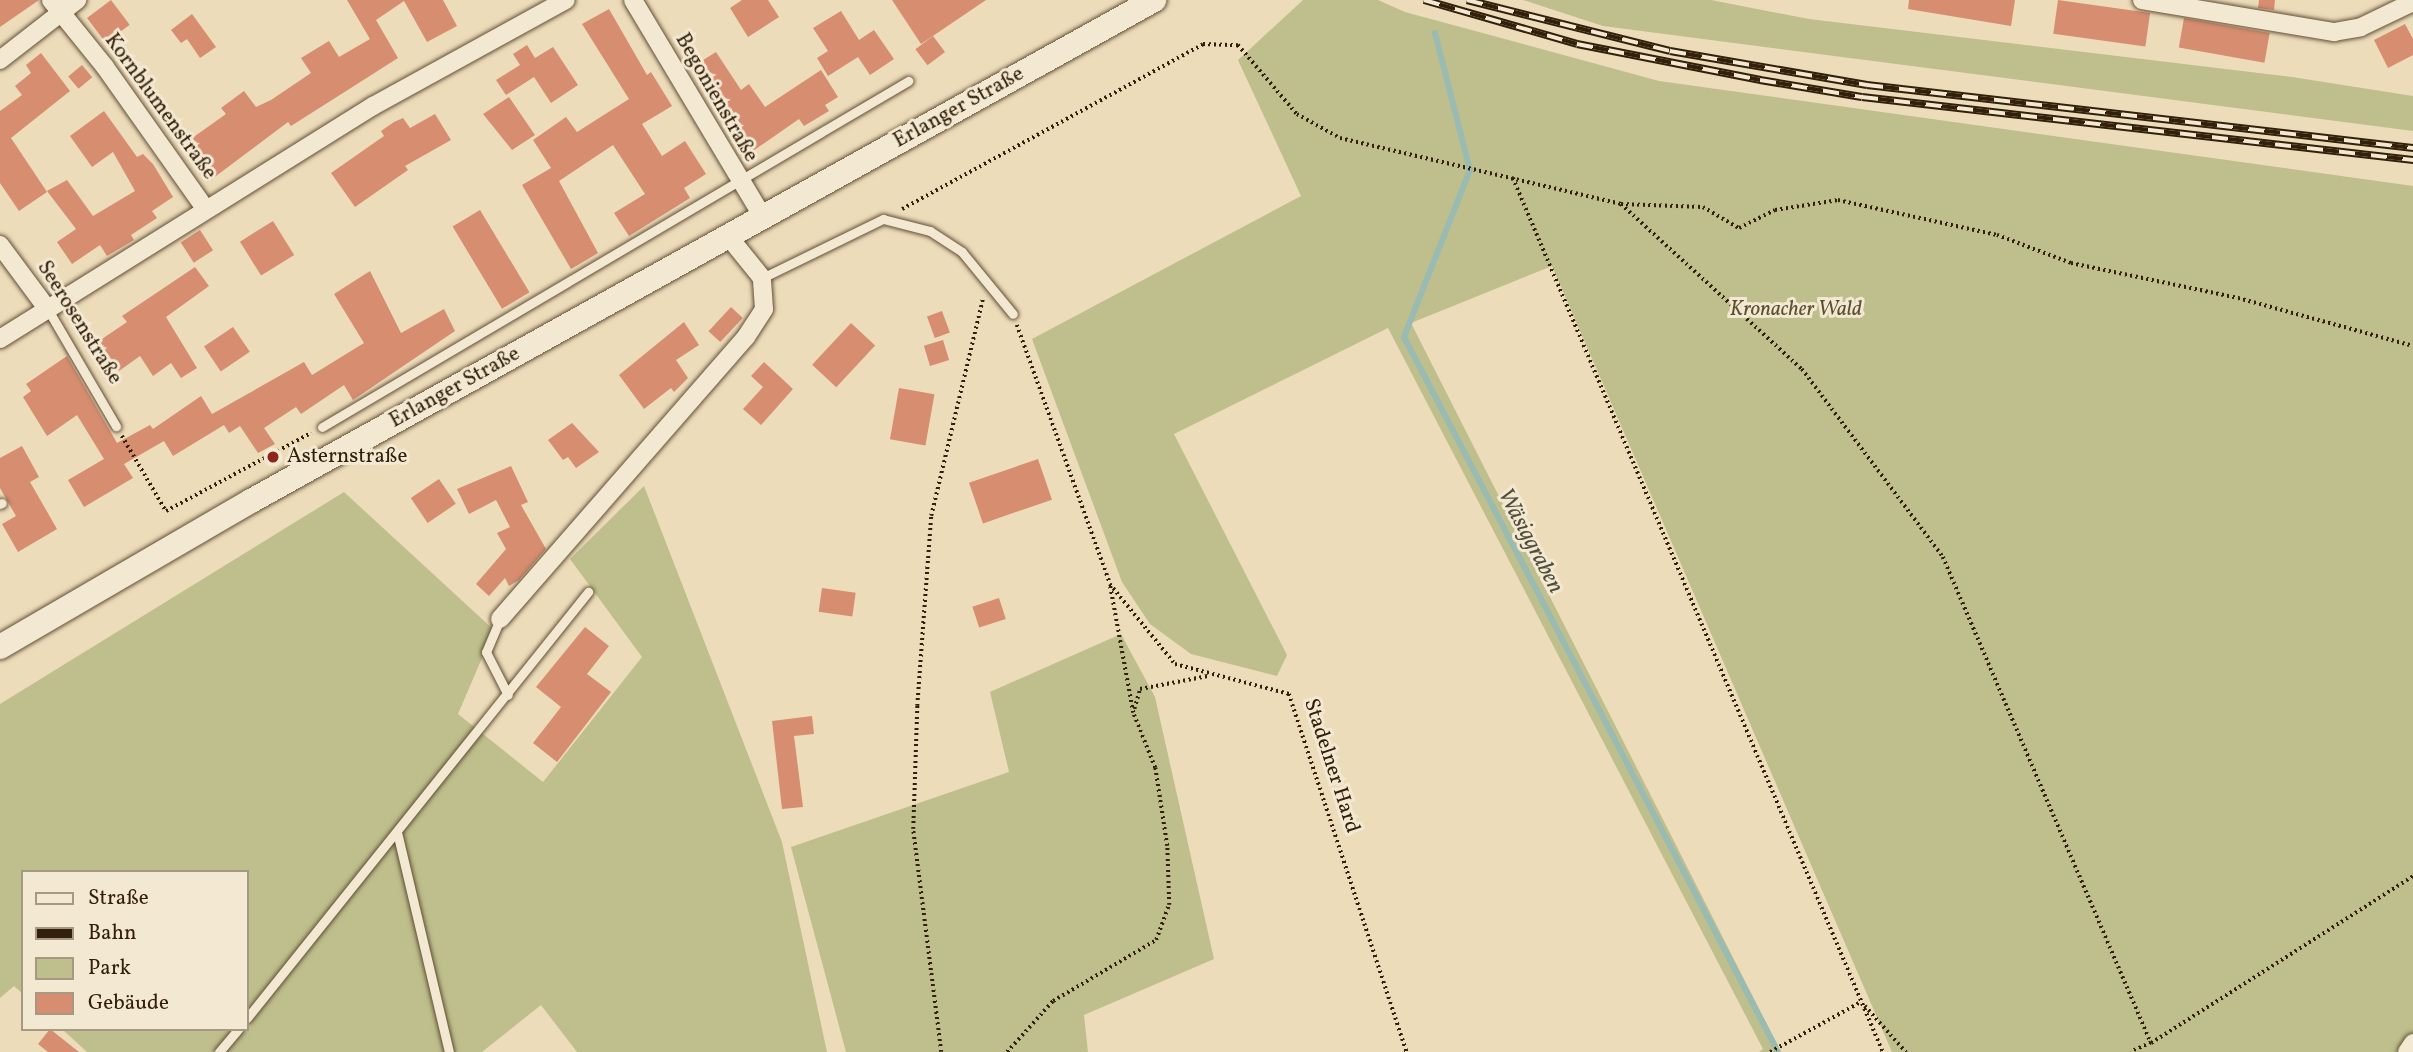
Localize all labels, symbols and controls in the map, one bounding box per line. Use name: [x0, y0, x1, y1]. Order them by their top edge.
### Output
street label: Kornblumenstraße: [99, 29, 221, 185]
street label: Begonienstraße: [669, 29, 763, 167]
street label: Erlanger Straße: [889, 62, 1029, 154]
street label: Seerosenstraße: [31, 257, 127, 389]
park label: Kronacher Wald: [1730, 297, 1862, 323]
street label: Erlanger Straße: [385, 342, 525, 434]
place label: Asternstraße: [287, 444, 407, 470]
marker: Asternstraße: [265, 449, 281, 465]
water label: Wäsiggraben: [1491, 484, 1569, 598]
street label: Stadelner Hard: [1297, 696, 1365, 836]
legend: [21, 870, 248, 1031]
text: Straße: [88, 884, 149, 913]
text: Bahn: [88, 919, 137, 948]
text: Park: [88, 954, 131, 983]
text: Gebäude: [88, 989, 169, 1018]

